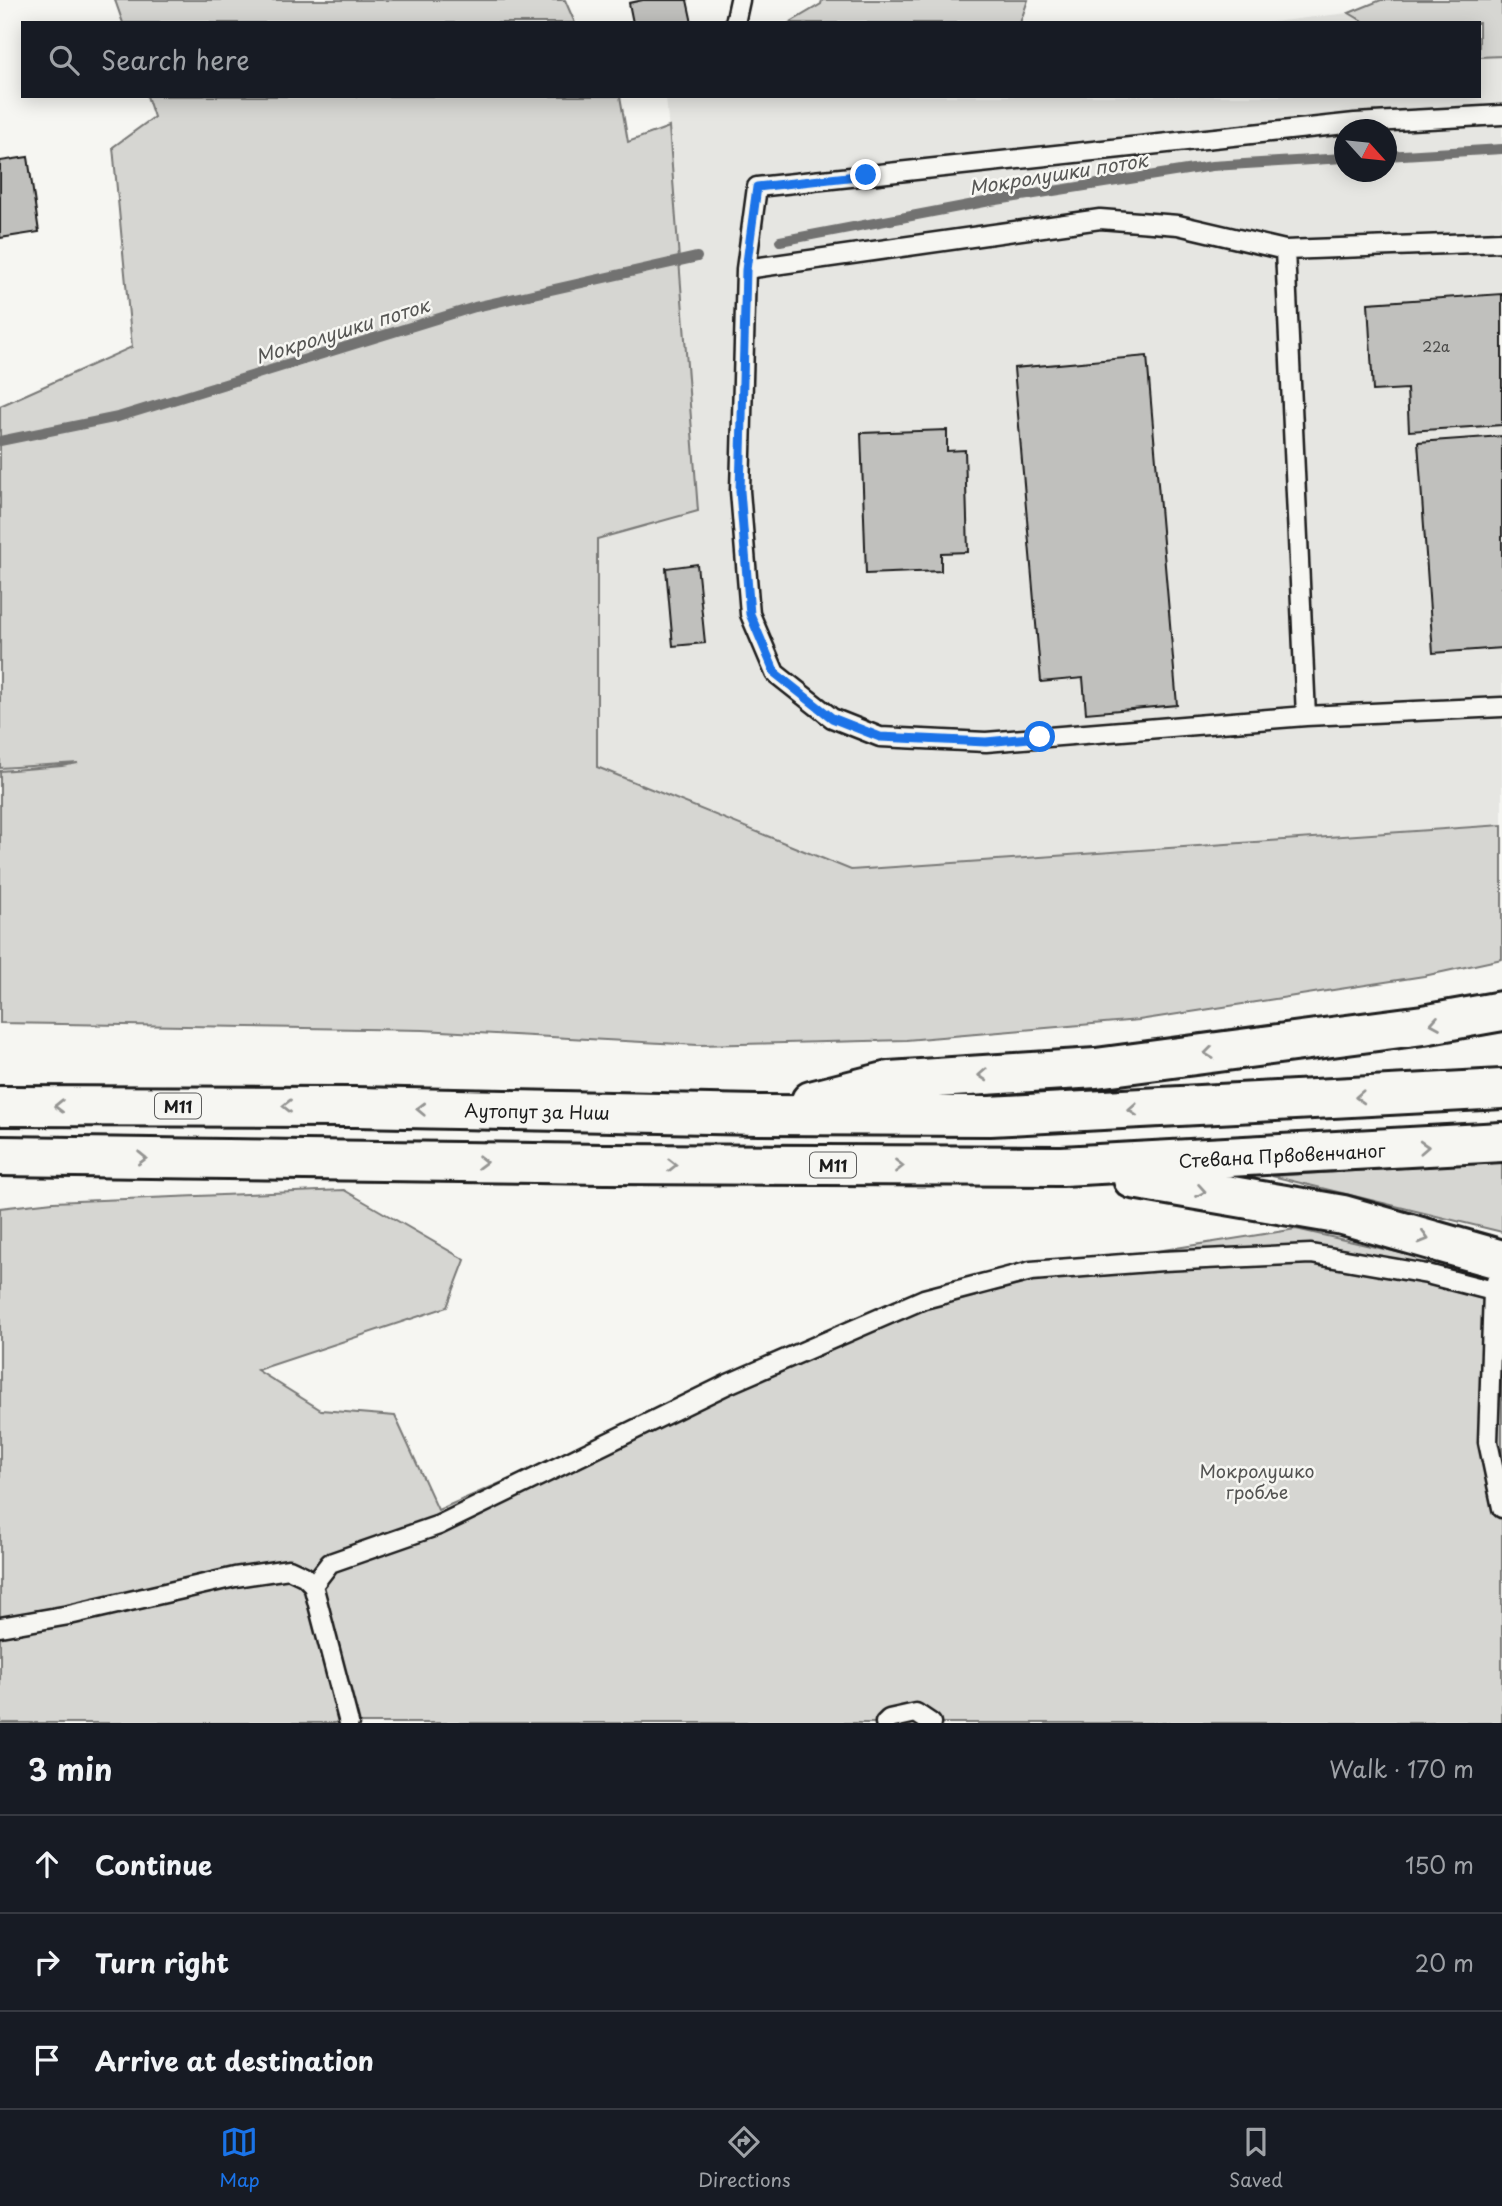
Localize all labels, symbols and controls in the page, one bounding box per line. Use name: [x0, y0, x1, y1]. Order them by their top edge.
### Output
search box: [21, 21, 1481, 98]
text: Search here: [101, 40, 250, 79]
icon: search: [45, 41, 83, 79]
north arrow: [1334, 119, 1397, 182]
water label: Мокролушки поток: [967, 145, 1151, 201]
route end: [850, 159, 881, 190]
water label: Мокролушки поток: [252, 290, 434, 370]
house number: 22a: [1422, 336, 1450, 357]
route start: [1024, 721, 1055, 752]
one-way arrow: [1429, 1015, 1441, 1030]
one-way arrow: [1203, 1046, 1215, 1061]
one-way arrow: [977, 1067, 988, 1082]
one-way arrow: [1355, 1090, 1366, 1105]
road number: M11: [155, 1094, 201, 1118]
street label: Аутопут за Ниш: [464, 1096, 610, 1126]
one-way arrow: [54, 1098, 65, 1113]
one-way arrow: [281, 1098, 292, 1114]
one-way arrow: [415, 1101, 426, 1116]
one-way arrow: [1128, 1102, 1139, 1117]
street label: Стевана Првовенчаног: [1178, 1136, 1387, 1174]
one-way arrow: [1418, 1140, 1429, 1155]
one-way arrow: [137, 1150, 147, 1166]
road number: M11: [810, 1152, 856, 1177]
one-way arrow: [477, 1154, 487, 1170]
one-way arrow: [667, 1157, 678, 1172]
one-way arrow: [894, 1158, 905, 1173]
one-way arrow: [1196, 1183, 1207, 1198]
one-way arrow: [1417, 1230, 1429, 1244]
park label: Мокролушко гробље: [1200, 1457, 1315, 1505]
text: 3 min: [28, 1746, 113, 1791]
text: Walk · 170 m: [1329, 1751, 1474, 1786]
icon: ahead: [28, 1845, 66, 1883]
text: Continue: [95, 1845, 212, 1884]
text: 150 m: [1405, 1847, 1474, 1882]
icon: right: [28, 1943, 66, 1981]
text: Turn right: [95, 1943, 229, 1982]
text: 20 m: [1415, 1945, 1474, 1980]
icon: arrive: [28, 2041, 66, 2079]
text: Arrive at destination: [95, 2041, 374, 2080]
tab: Map: [219, 2123, 260, 2193]
tab: Directions: [698, 2123, 791, 2193]
tab: Saved: [1229, 2123, 1283, 2193]

